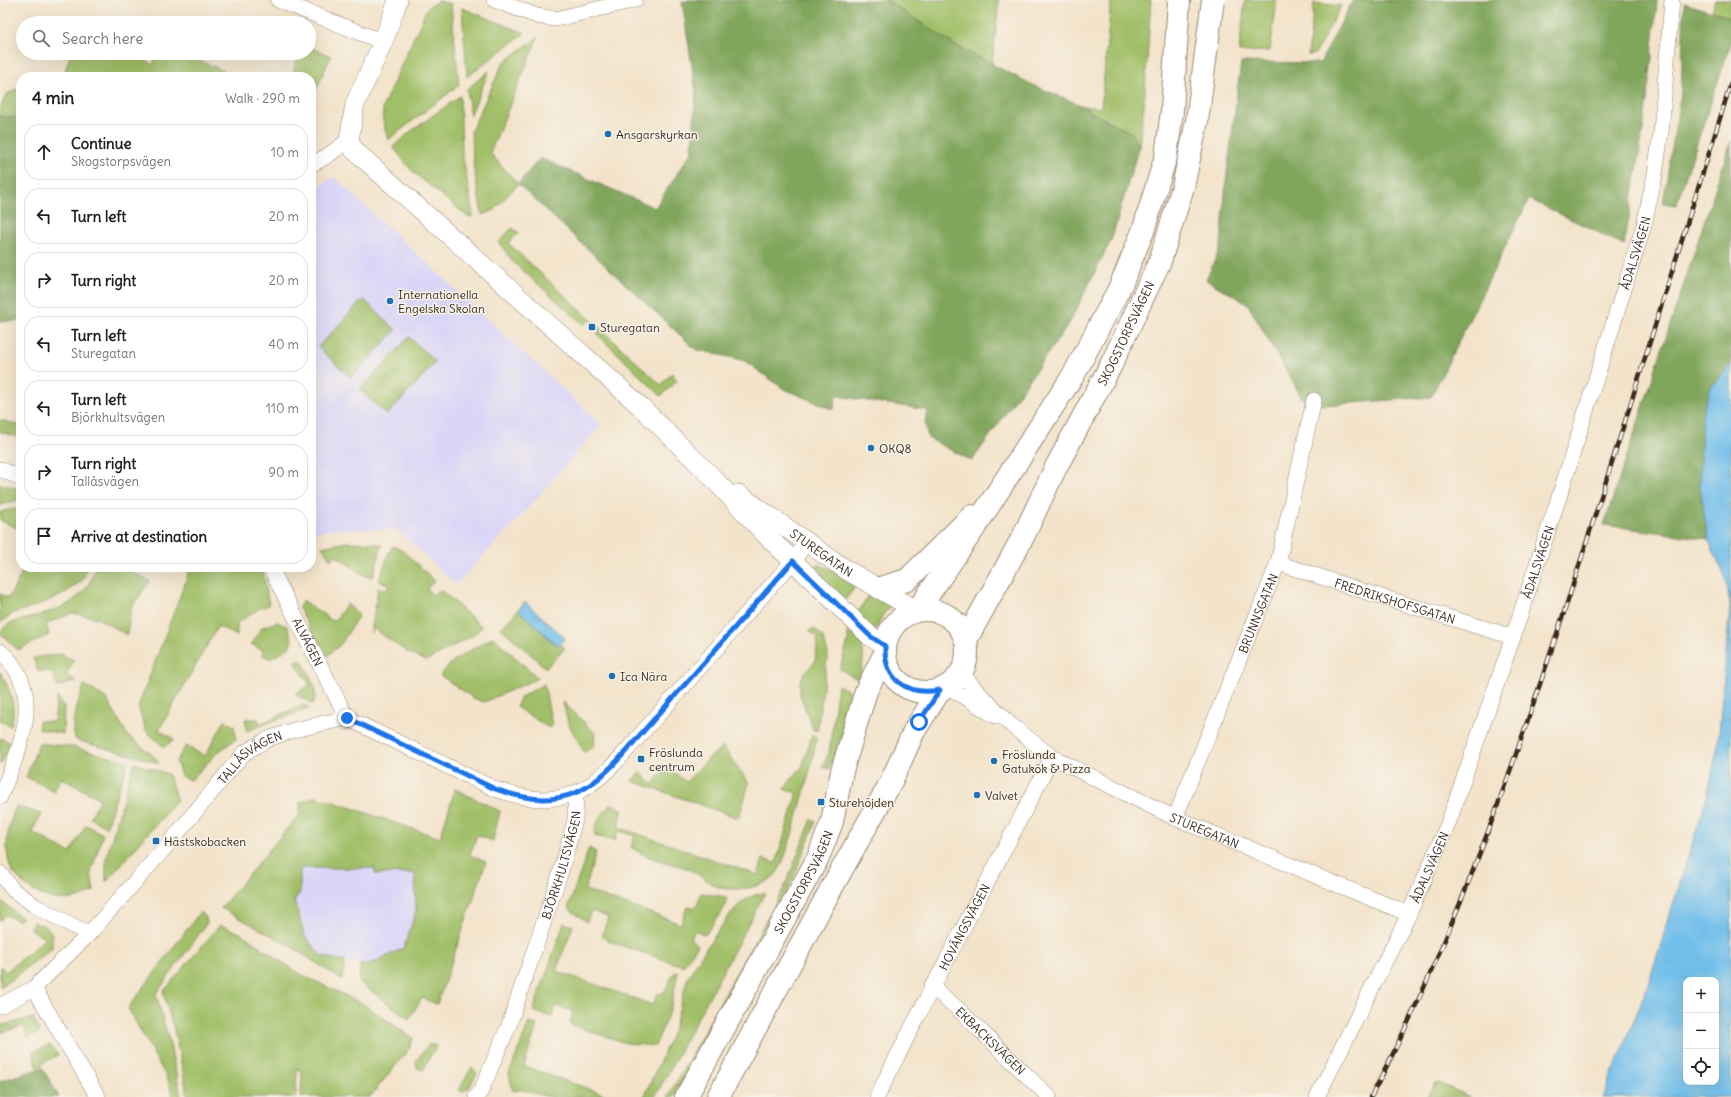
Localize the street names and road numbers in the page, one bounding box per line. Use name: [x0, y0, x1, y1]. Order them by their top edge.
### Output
street label: ÅDALSVÄGEN: [1617, 215, 1653, 291]
street label: SKOGSTORPSVÄGEN: [1094, 278, 1157, 388]
street label: ÅDALSVÄGEN: [1519, 523, 1557, 600]
street label: STUREGATAN: [787, 525, 856, 579]
street label: BRUNNSGATAN: [1235, 571, 1281, 655]
street label: FREDRIKSHOFSGATAN: [1333, 575, 1457, 627]
street label: ALVÄGEN: [290, 615, 327, 668]
street label: TALLÅSVÄGEN: [214, 727, 284, 787]
street label: STUREGATAN: [1167, 809, 1241, 851]
street label: BJÖRKHULTSVÄGEN: [538, 811, 583, 921]
street label: SKOGSTORPSVÄGEN: [770, 828, 836, 936]
street label: ÅDALSVÄGEN: [1407, 829, 1451, 905]
street label: HOVÄNGSVÄGEN: [935, 881, 993, 973]
street label: EKBACKSVÄGEN: [953, 1004, 1029, 1078]

